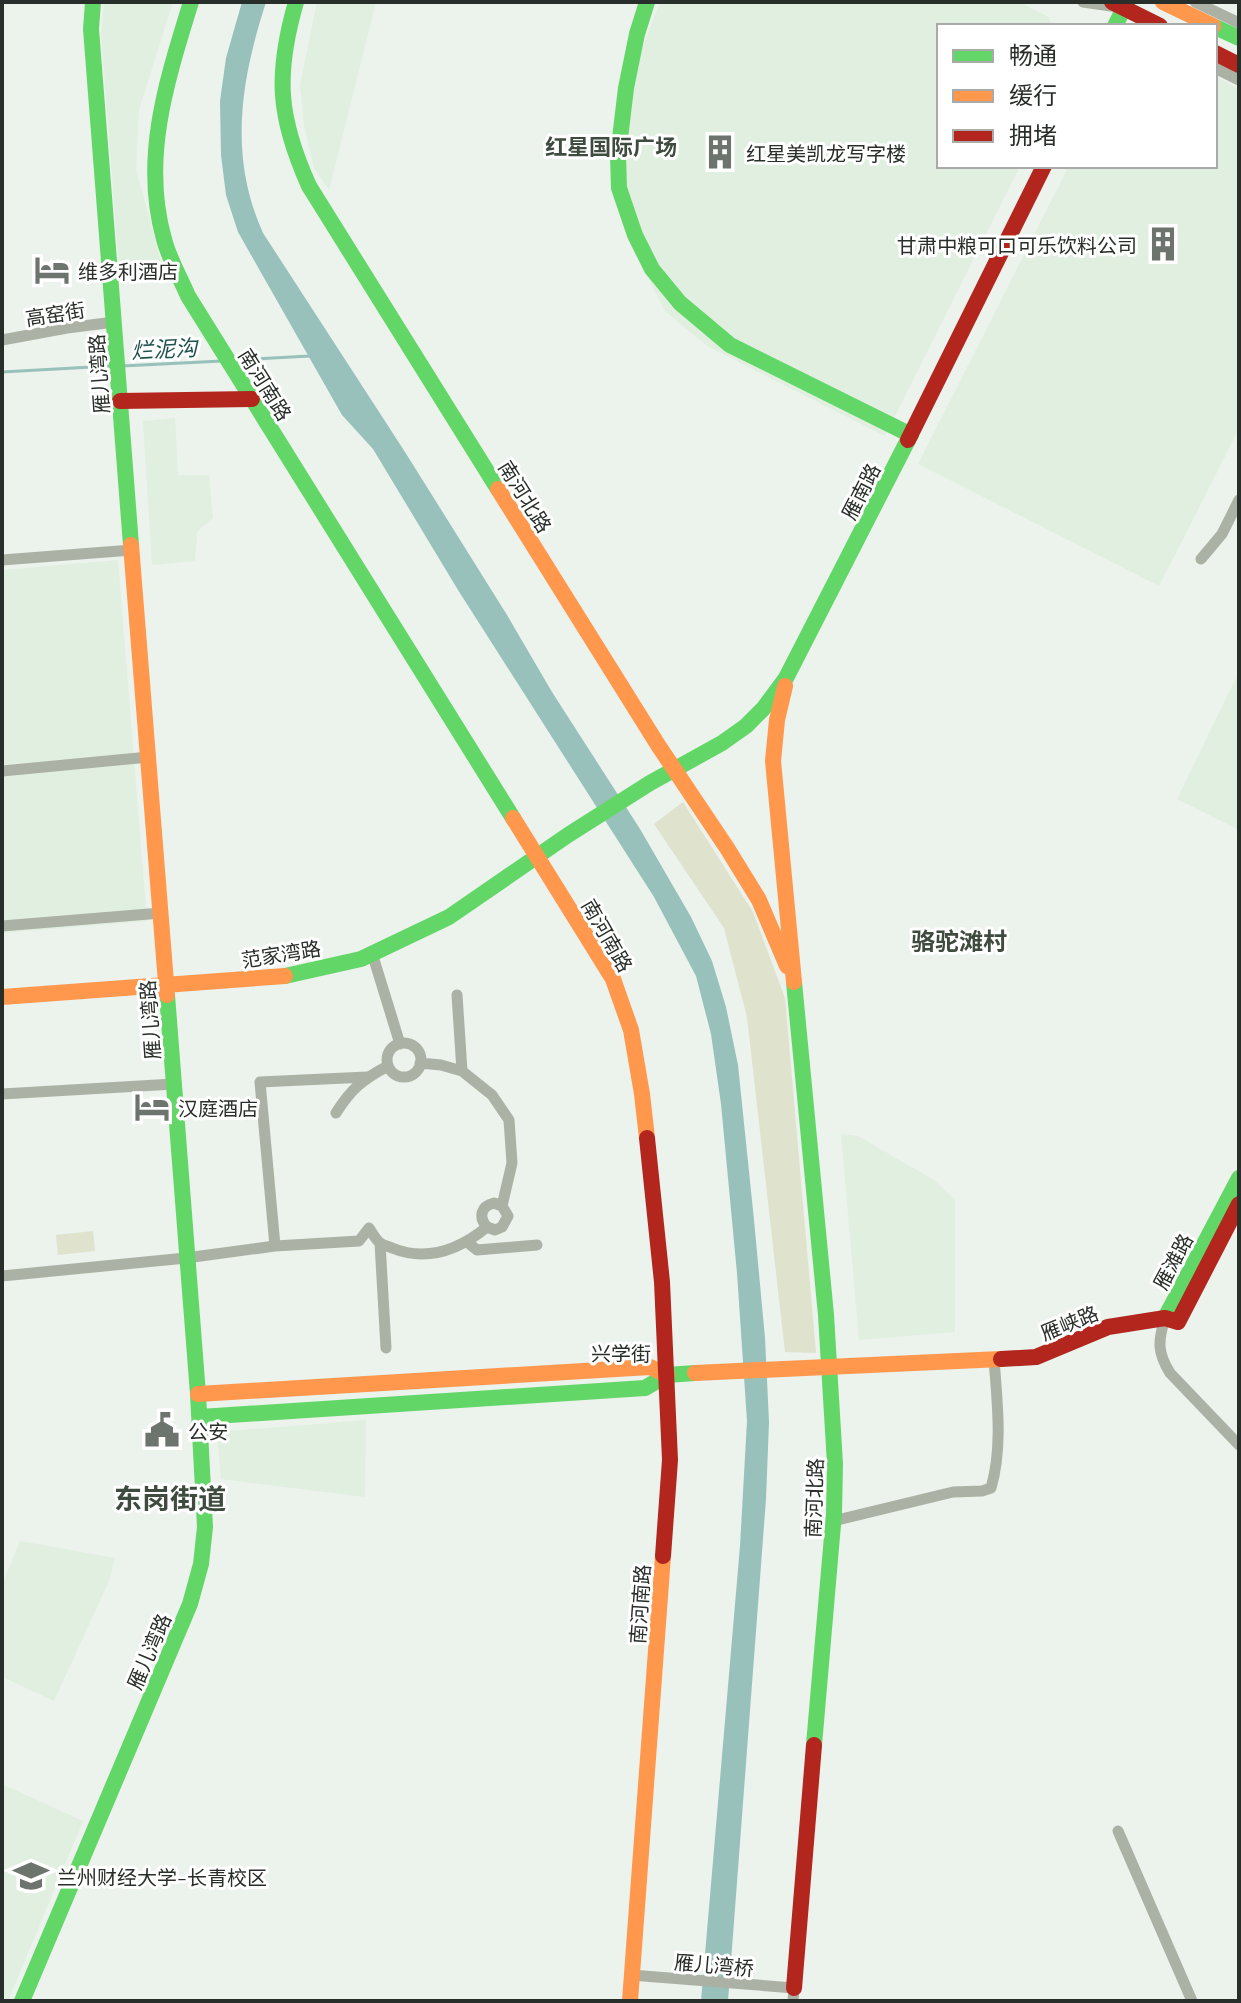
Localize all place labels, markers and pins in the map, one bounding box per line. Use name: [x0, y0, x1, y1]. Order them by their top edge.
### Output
building icon: 红星美凯龙写字楼: [701, 133, 739, 171]
place label: 红星美凯龙写字楼: [746, 139, 906, 166]
building icon: 甘肃中粮可口可乐饮料公司: [1144, 225, 1182, 263]
place label: 甘肃中粮可口可乐饮料公司: [897, 231, 1137, 258]
hotel icon: 维多利酒店: [33, 251, 71, 289]
place label: 维多利酒店: [78, 257, 178, 284]
hotel icon: 汉庭酒店: [133, 1088, 171, 1126]
place label: 汉庭酒店: [178, 1094, 258, 1121]
public building icon: 公安: [143, 1411, 181, 1449]
place label: 公安: [188, 1417, 228, 1444]
school or university icon: 兰州财经大学-长青校区: [12, 1857, 50, 1895]
place label: 兰州财经大学-长青校区: [57, 1863, 267, 1890]

